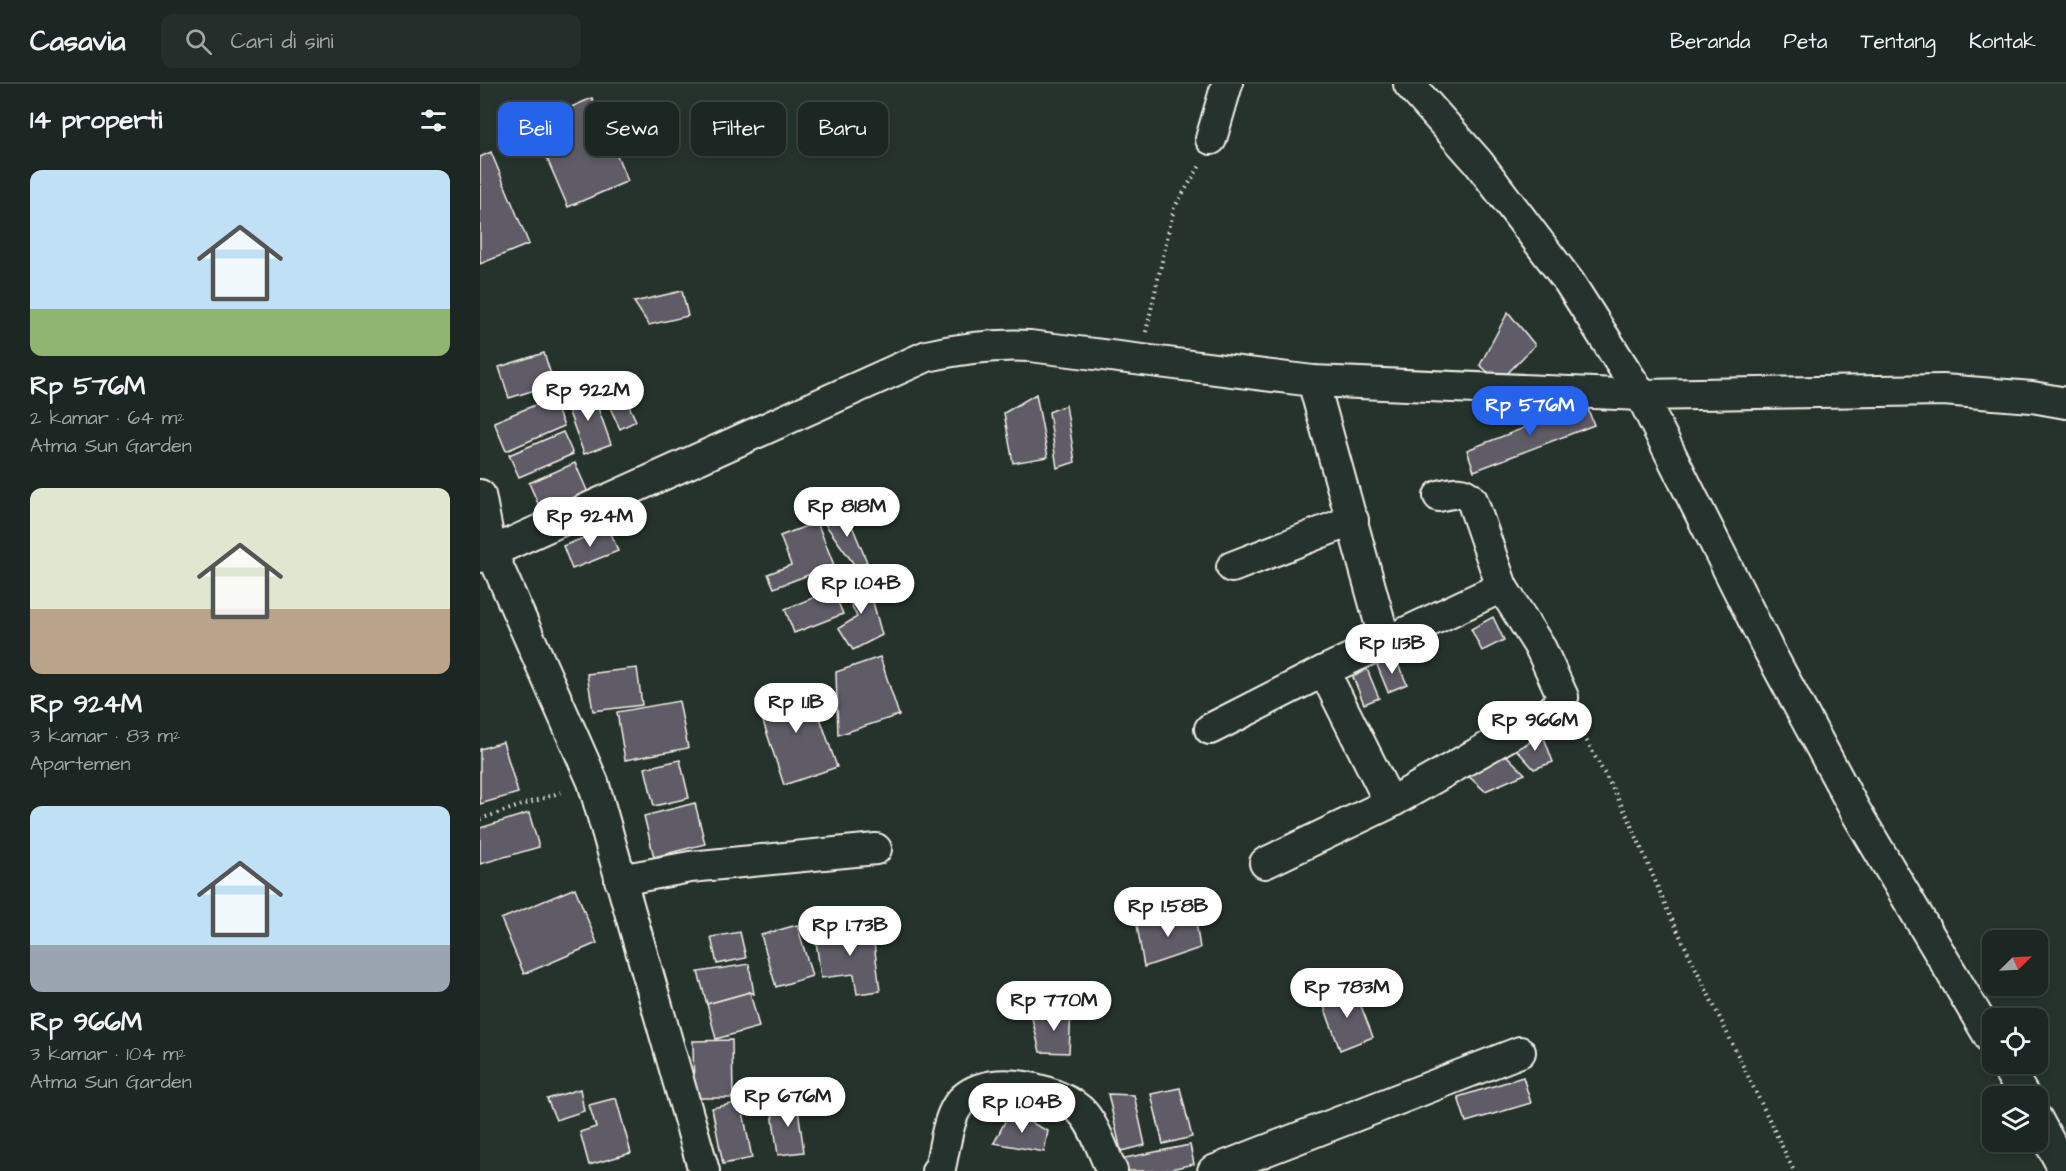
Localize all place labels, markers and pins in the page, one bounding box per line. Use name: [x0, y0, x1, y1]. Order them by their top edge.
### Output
pin: Rp 922M: [533, 371, 643, 422]
pin: Rp 576M: [1475, 386, 1585, 437]
pin: Rp 818M: [792, 487, 902, 538]
pin: Rp 924M: [535, 497, 645, 548]
pin: Rp 1.04B: [799, 564, 923, 615]
pin: Rp 1.13B: [1330, 624, 1454, 675]
pin: Rp 1.1B: [741, 683, 851, 734]
pin: Rp 966M: [1480, 701, 1590, 752]
pin: Rp 1.58B: [1106, 887, 1230, 938]
pin: Rp 1.73B: [788, 906, 912, 957]
pin: Rp 783M: [1292, 968, 1402, 1019]
pin: Rp 770M: [999, 981, 1109, 1032]
pin: Rp 676M: [733, 1077, 843, 1128]
pin: Rp 1.04B: [960, 1083, 1084, 1134]

